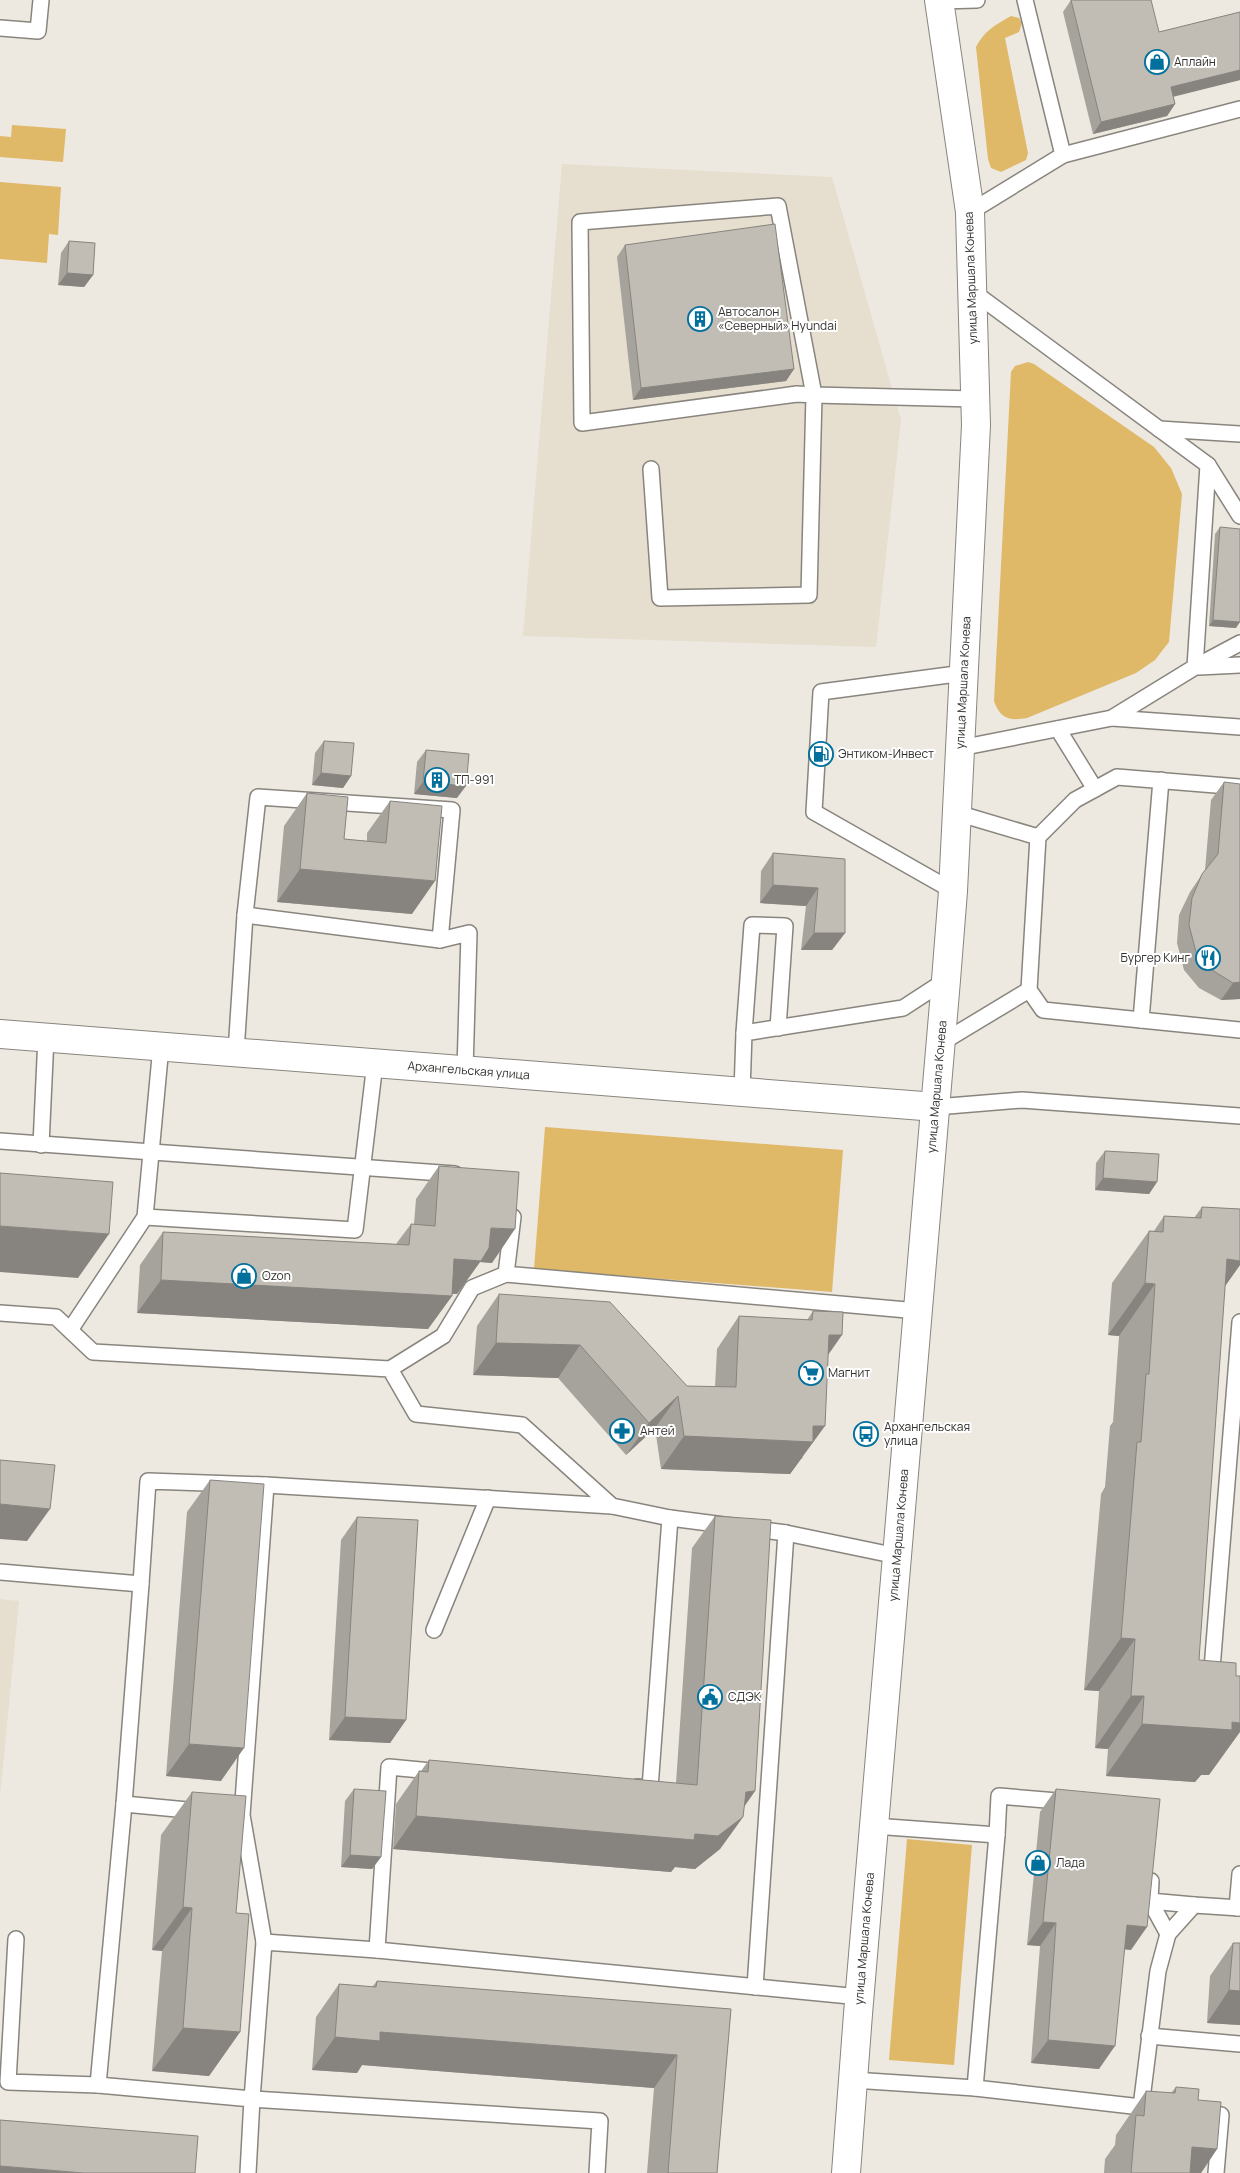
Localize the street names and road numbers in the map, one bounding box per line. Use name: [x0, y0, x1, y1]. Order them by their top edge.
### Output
street label: улица Маршала Конева: [960, 211, 981, 345]
street label: улица Маршала Конева: [951, 616, 975, 750]
street label: улица Маршала Конева: [922, 1020, 951, 1154]
street label: Архангельская улица: [407, 1057, 530, 1083]
street label: улица Маршала Конева: [884, 1468, 912, 1602]
street label: улица Маршала Конева: [850, 1872, 878, 2006]

